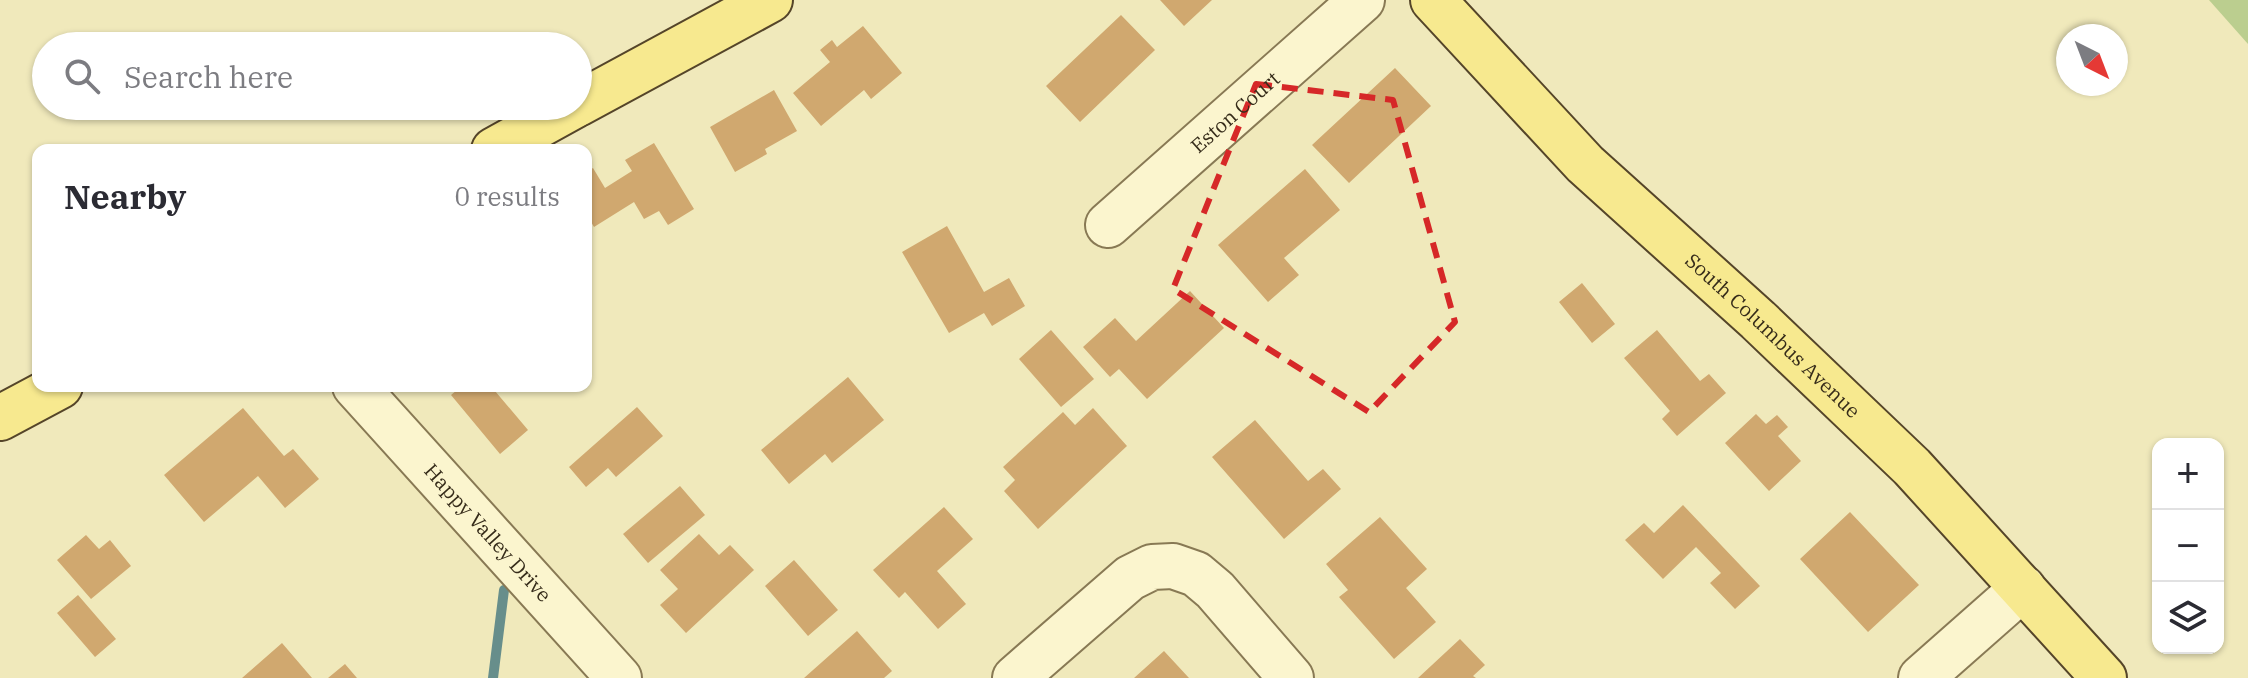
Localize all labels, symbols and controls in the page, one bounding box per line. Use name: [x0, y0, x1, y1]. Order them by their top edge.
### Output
north arrow: [2056, 24, 2128, 96]
search box: [32, 32, 592, 120]
icon: search: [60, 54, 104, 98]
text: Search here: [124, 57, 293, 96]
street label: Eston Court: [1185, 65, 1285, 159]
text: Nearby: [64, 174, 186, 218]
text: 0 results: [454, 179, 560, 213]
street label: South Columbus Avenue: [1680, 247, 1866, 424]
map controls: [2152, 438, 2224, 654]
button: +: [2152, 438, 2224, 510]
street label: Happy Valley Drive: [419, 458, 558, 608]
button: −: [2152, 510, 2224, 582]
button: layers: [2152, 582, 2224, 654]

